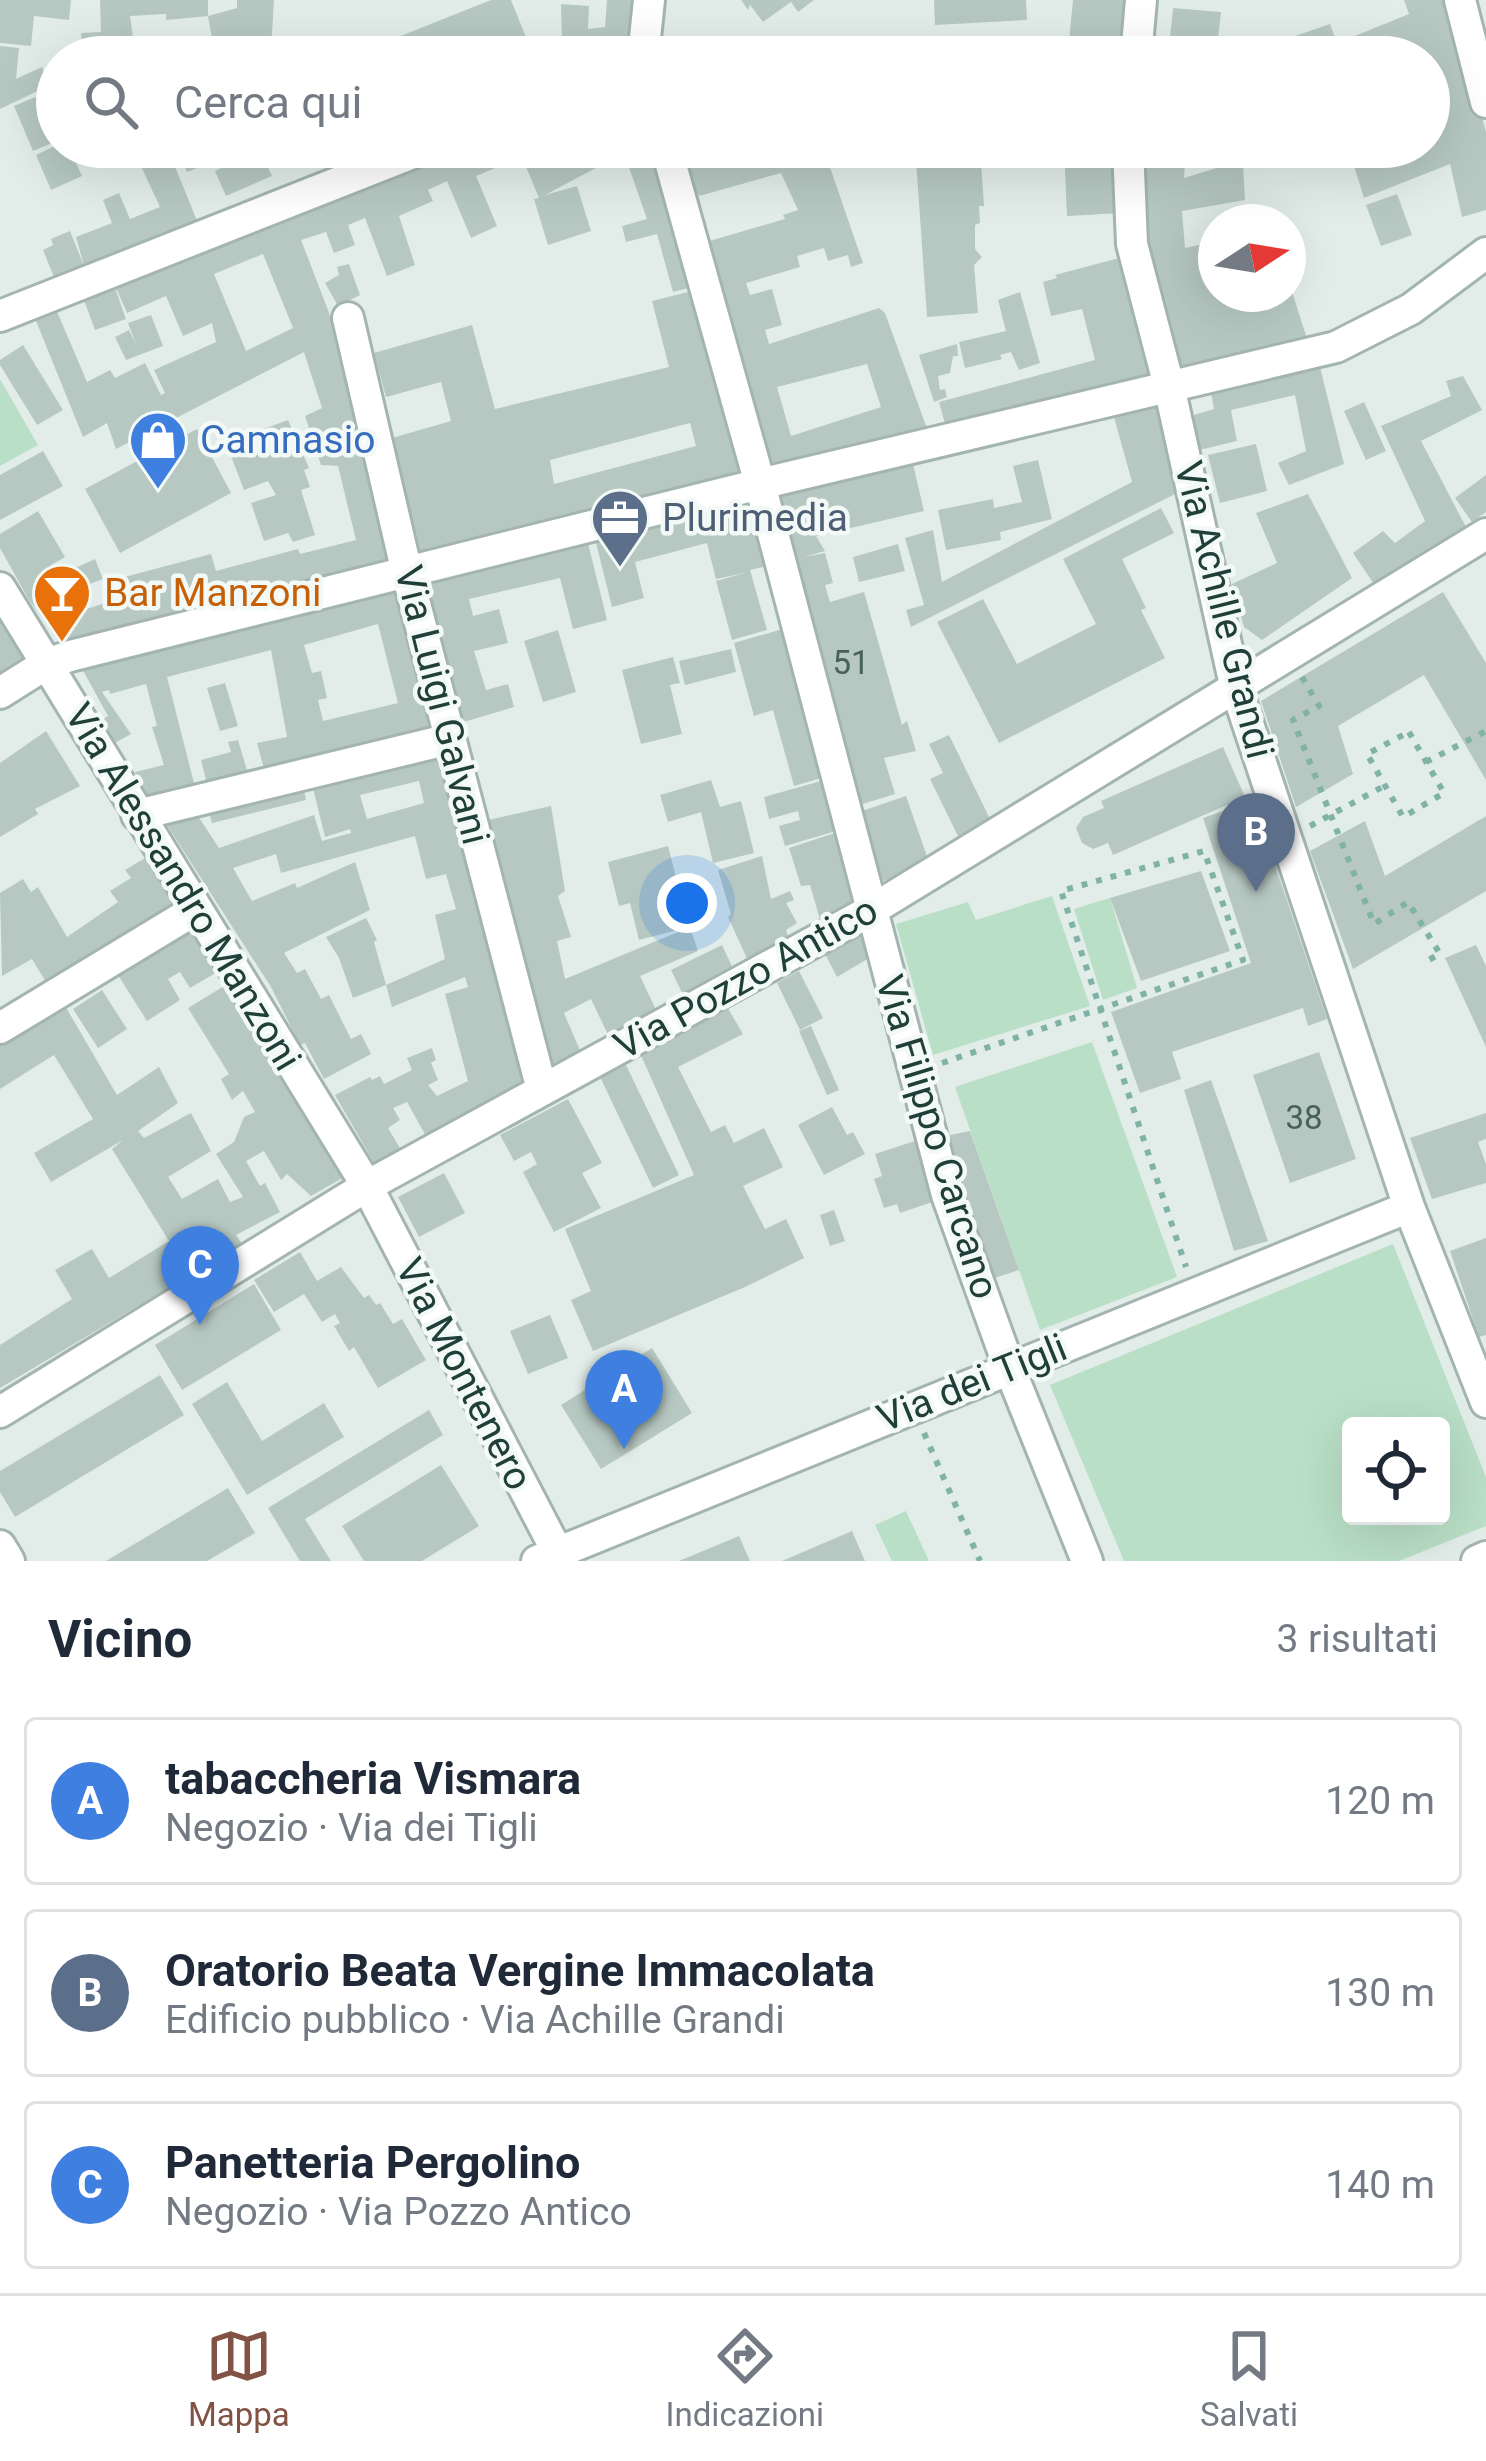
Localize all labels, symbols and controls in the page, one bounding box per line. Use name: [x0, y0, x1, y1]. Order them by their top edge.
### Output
search box: [36, 36, 1450, 168]
icon: search: [78, 69, 144, 135]
text: Cerca qui: [174, 76, 363, 129]
north arrow: [1198, 204, 1306, 312]
shop icon: Camnasio: [127, 409, 189, 491]
place label: Camnasio: [200, 417, 375, 463]
street label: Via Achille Grandi: [1165, 457, 1283, 763]
office icon: Plurimedia: [589, 487, 651, 569]
place label: Plurimedia: [662, 495, 848, 541]
street label: Via Luigi Galvani: [385, 561, 499, 849]
bar icon: Bar Manzoni: [31, 562, 93, 644]
place label: Bar Manzoni: [104, 570, 322, 616]
house number: 51: [832, 643, 870, 682]
street label: Via Alessandro Manzoni: [55, 695, 311, 1079]
pin: B: [1217, 793, 1295, 892]
your location: [657, 873, 717, 933]
street label: Via Pozzo Antico: [606, 887, 886, 1069]
street label: Via Filippo Carcano: [866, 970, 1008, 1304]
house number: 38: [1285, 1098, 1323, 1137]
pin: C: [161, 1226, 239, 1325]
street label: Via Montenero: [386, 1250, 542, 1498]
street label: Via dei Tigli: [871, 1324, 1073, 1442]
pin: A: [585, 1350, 663, 1449]
map controls: [1342, 1417, 1450, 1525]
button: locate: [1342, 1417, 1450, 1525]
text: Vicino: [48, 1610, 192, 1669]
text: 3 risultati: [1276, 1616, 1438, 1662]
text: tabaccheria Vismara: [165, 1752, 581, 1805]
text: A: [77, 1778, 103, 1824]
text: 120 m: [1325, 1778, 1435, 1824]
text: Negozio · Via dei Tigli: [165, 1805, 538, 1851]
text: Oratorio Beata Vergine Immacolata: [165, 1944, 875, 1997]
text: B: [78, 1970, 102, 2016]
text: 130 m: [1325, 1970, 1435, 2016]
text: Edificio pubblico · Via Achille Grandi: [165, 1997, 785, 2043]
text: Panetteria Pergolino: [165, 2136, 580, 2189]
text: C: [77, 2162, 103, 2208]
text: 140 m: [1325, 2162, 1435, 2208]
text: Negozio · Via Pozzo Antico: [165, 2189, 632, 2235]
tab: Mappa: [188, 2323, 290, 2434]
tab: Indicazioni: [666, 2323, 824, 2434]
tab: Salvati: [1200, 2323, 1298, 2434]

